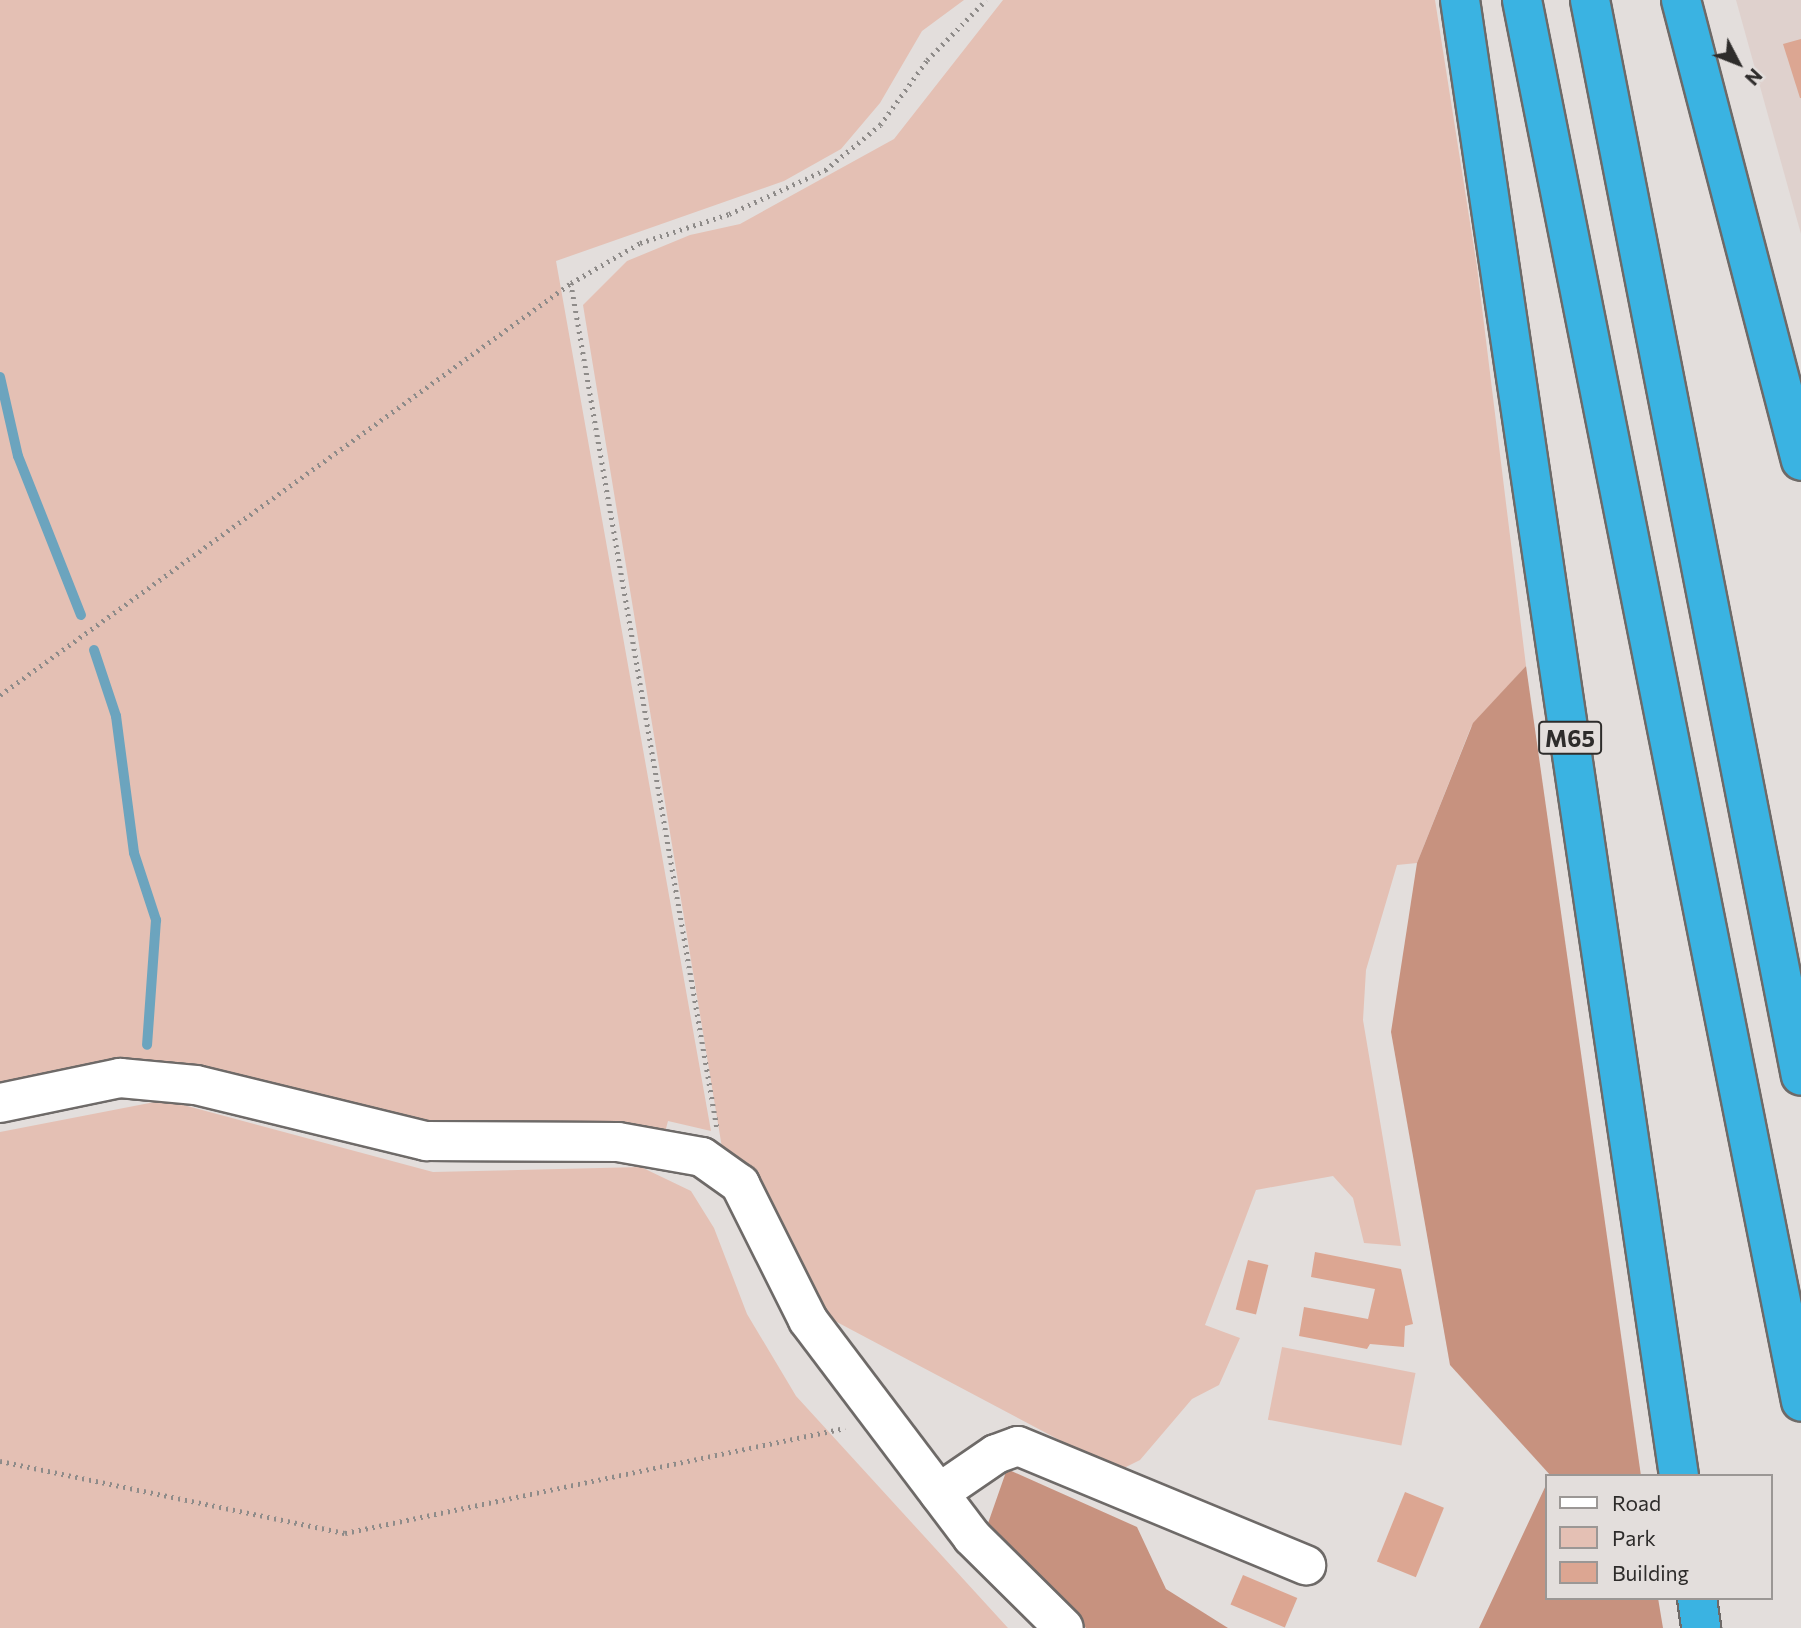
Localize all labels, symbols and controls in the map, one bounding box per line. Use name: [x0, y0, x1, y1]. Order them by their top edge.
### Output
north arrow: [1703, 28, 1773, 98]
text: N: [1741, 64, 1767, 90]
road number: M65: [1537, 718, 1603, 758]
legend: [1546, 1474, 1773, 1600]
text: Road: [1612, 1490, 1661, 1515]
text: Park: [1612, 1525, 1656, 1550]
text: Building: [1612, 1560, 1689, 1585]

